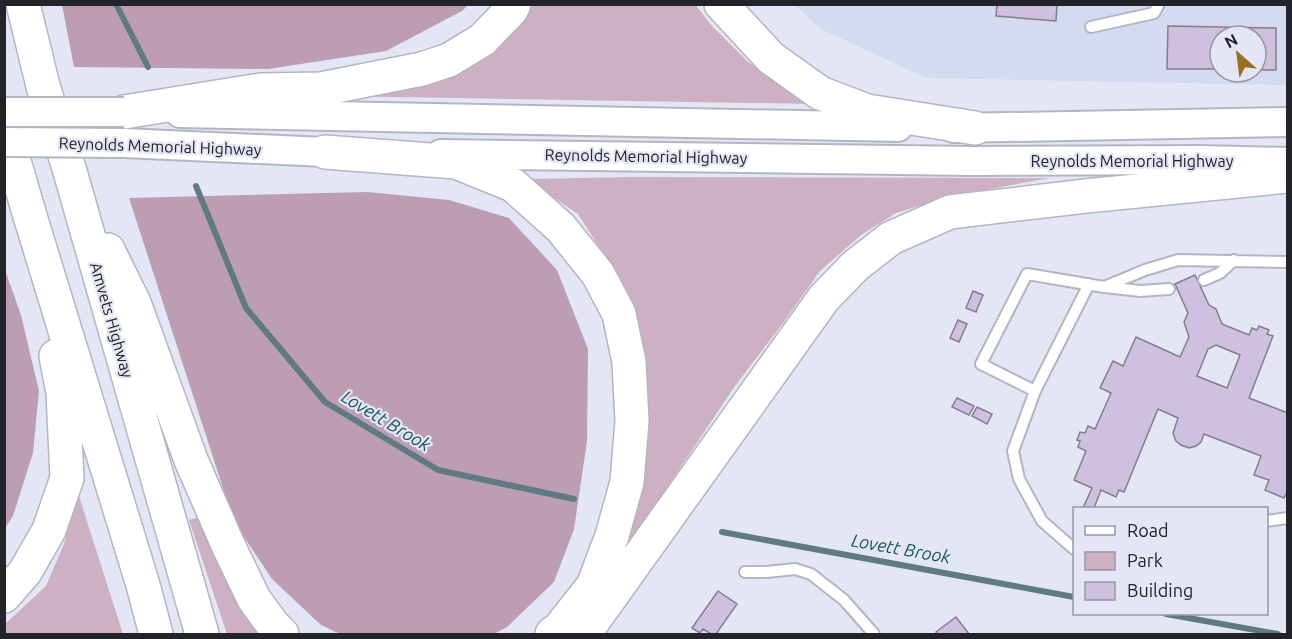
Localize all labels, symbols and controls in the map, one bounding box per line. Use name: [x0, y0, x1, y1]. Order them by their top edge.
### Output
north arrow: [1208, 24, 1268, 84]
text: N: [1221, 30, 1240, 52]
street label: Reynolds Memorial Highway: [58, 133, 262, 159]
street label: Reynolds Memorial Highway: [544, 145, 748, 167]
street label: Reynolds Memorial Highway: [1031, 152, 1234, 170]
street label: Amvets Highway: [87, 260, 137, 380]
water label: Lovett Brook: [338, 386, 435, 455]
legend: [1073, 507, 1268, 615]
text: Road: [1127, 520, 1169, 540]
water label: Lovett Brook: [850, 529, 953, 567]
text: Park: [1127, 550, 1163, 570]
text: Building: [1127, 580, 1193, 600]

